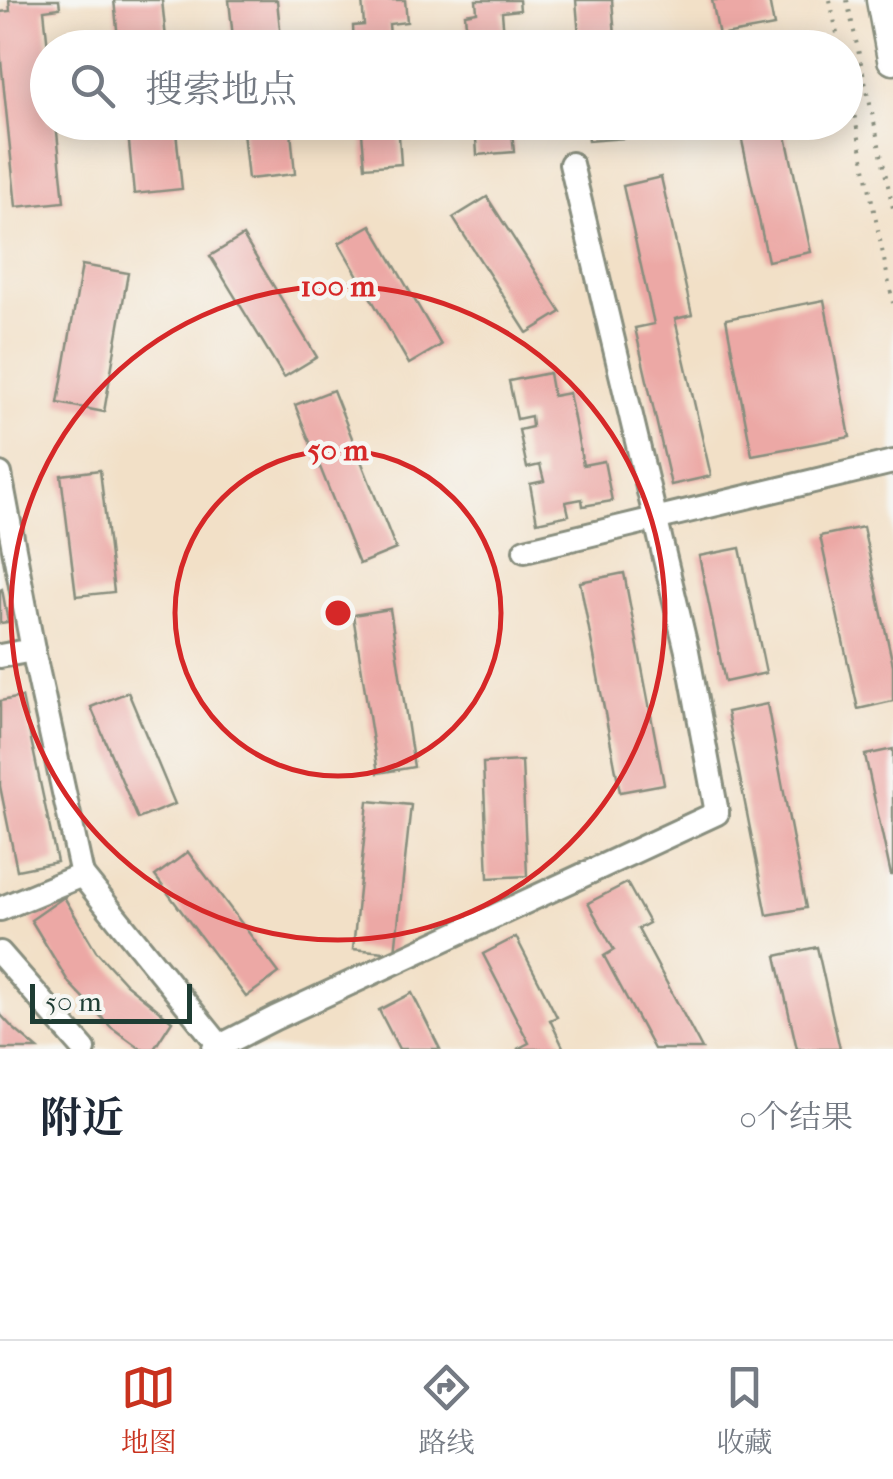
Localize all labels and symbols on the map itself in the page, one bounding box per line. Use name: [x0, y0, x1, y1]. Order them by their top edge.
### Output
text: 100 m: [300, 269, 377, 304]
text: 50 m: [308, 433, 369, 468]
centre of rings: [320, 595, 356, 631]
scale bar: [30, 979, 192, 1024]

